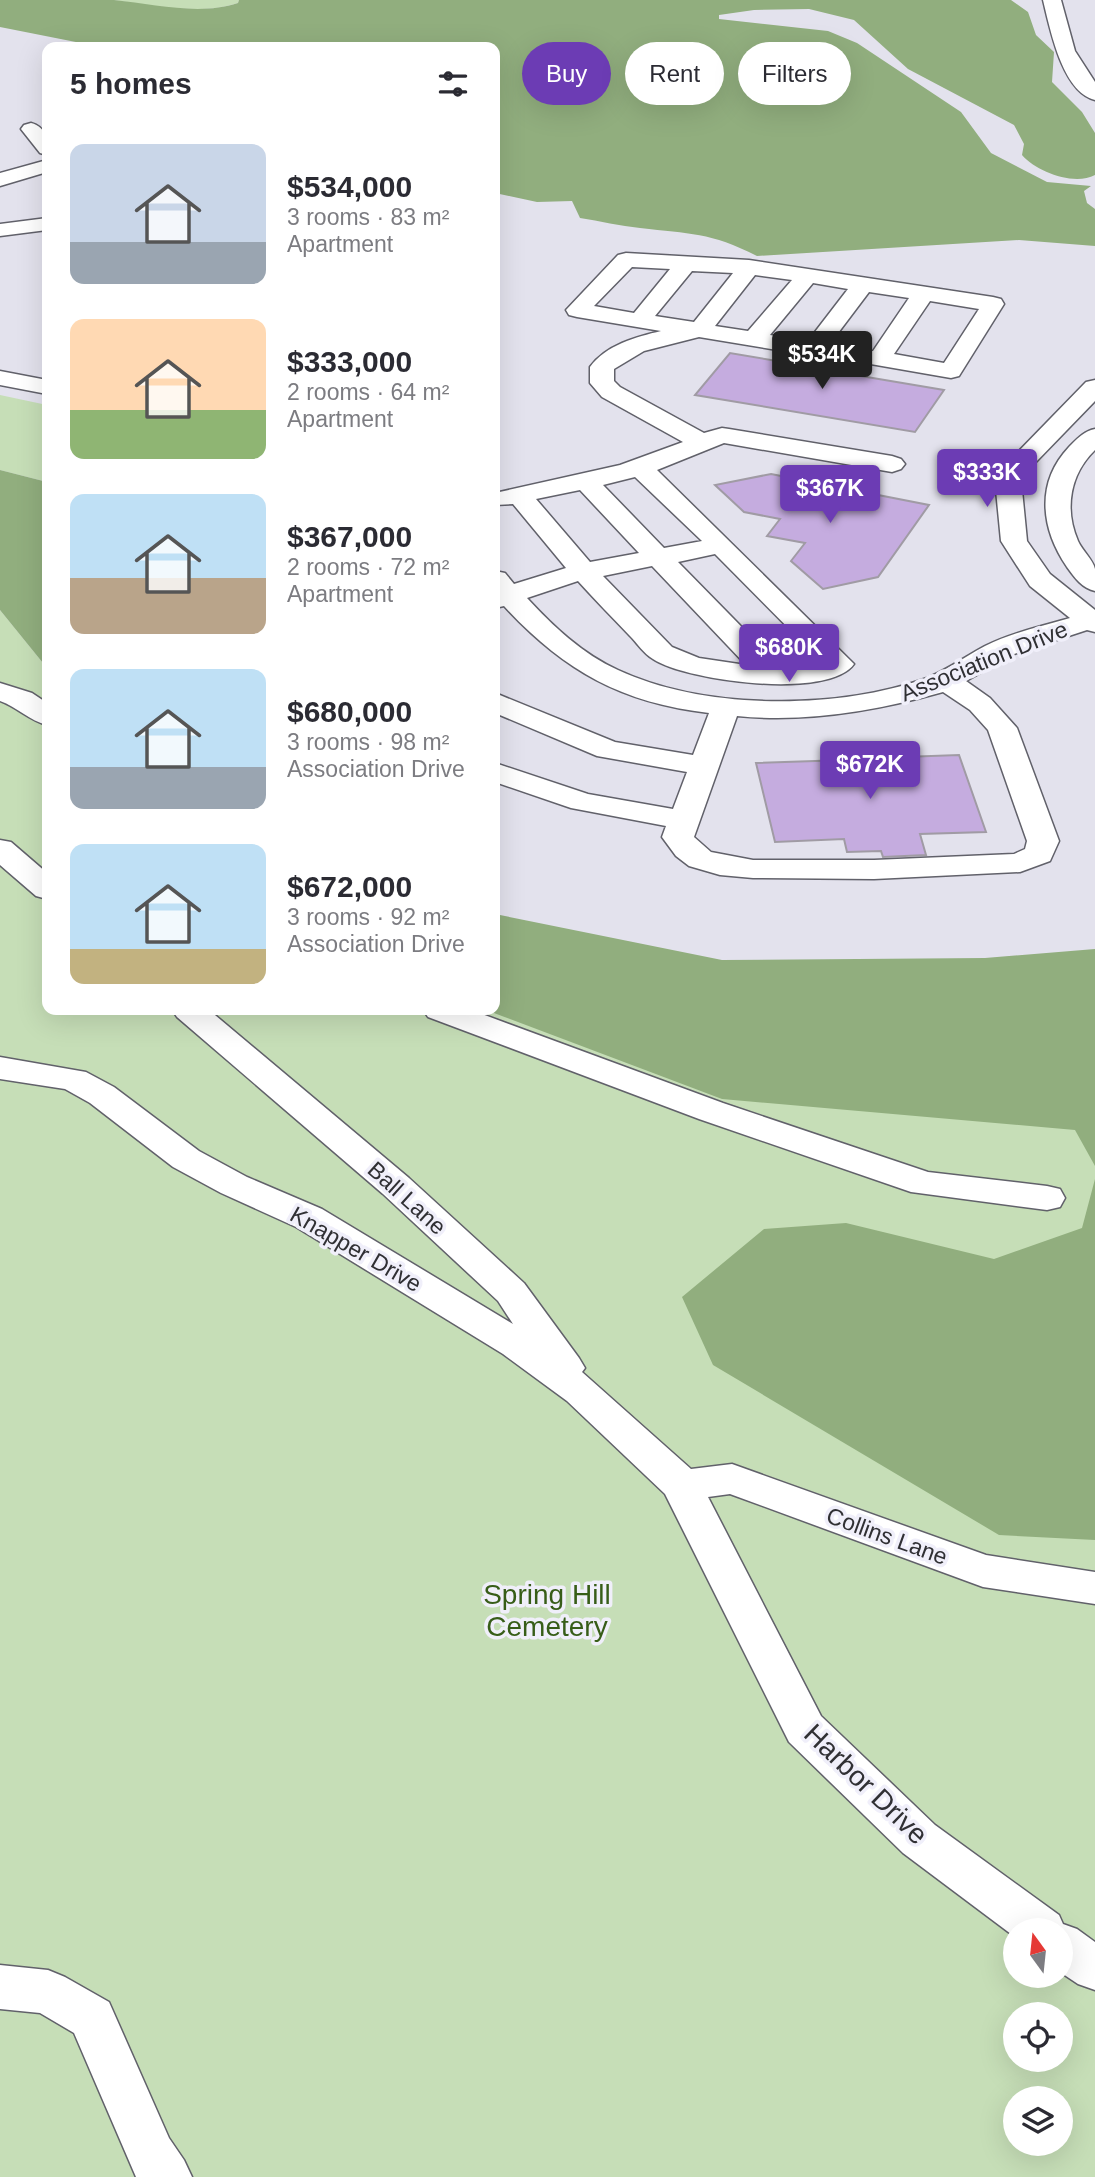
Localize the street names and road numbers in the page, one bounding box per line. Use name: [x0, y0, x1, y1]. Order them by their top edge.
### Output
street label: Association Drive: [897, 616, 1071, 706]
street label: Ball Lane: [363, 1156, 451, 1240]
street label: Knapper Drive: [286, 1201, 426, 1297]
street label: Collins Lane: [823, 1502, 951, 1570]
street label: Harbor Drive: [798, 1718, 934, 1850]

